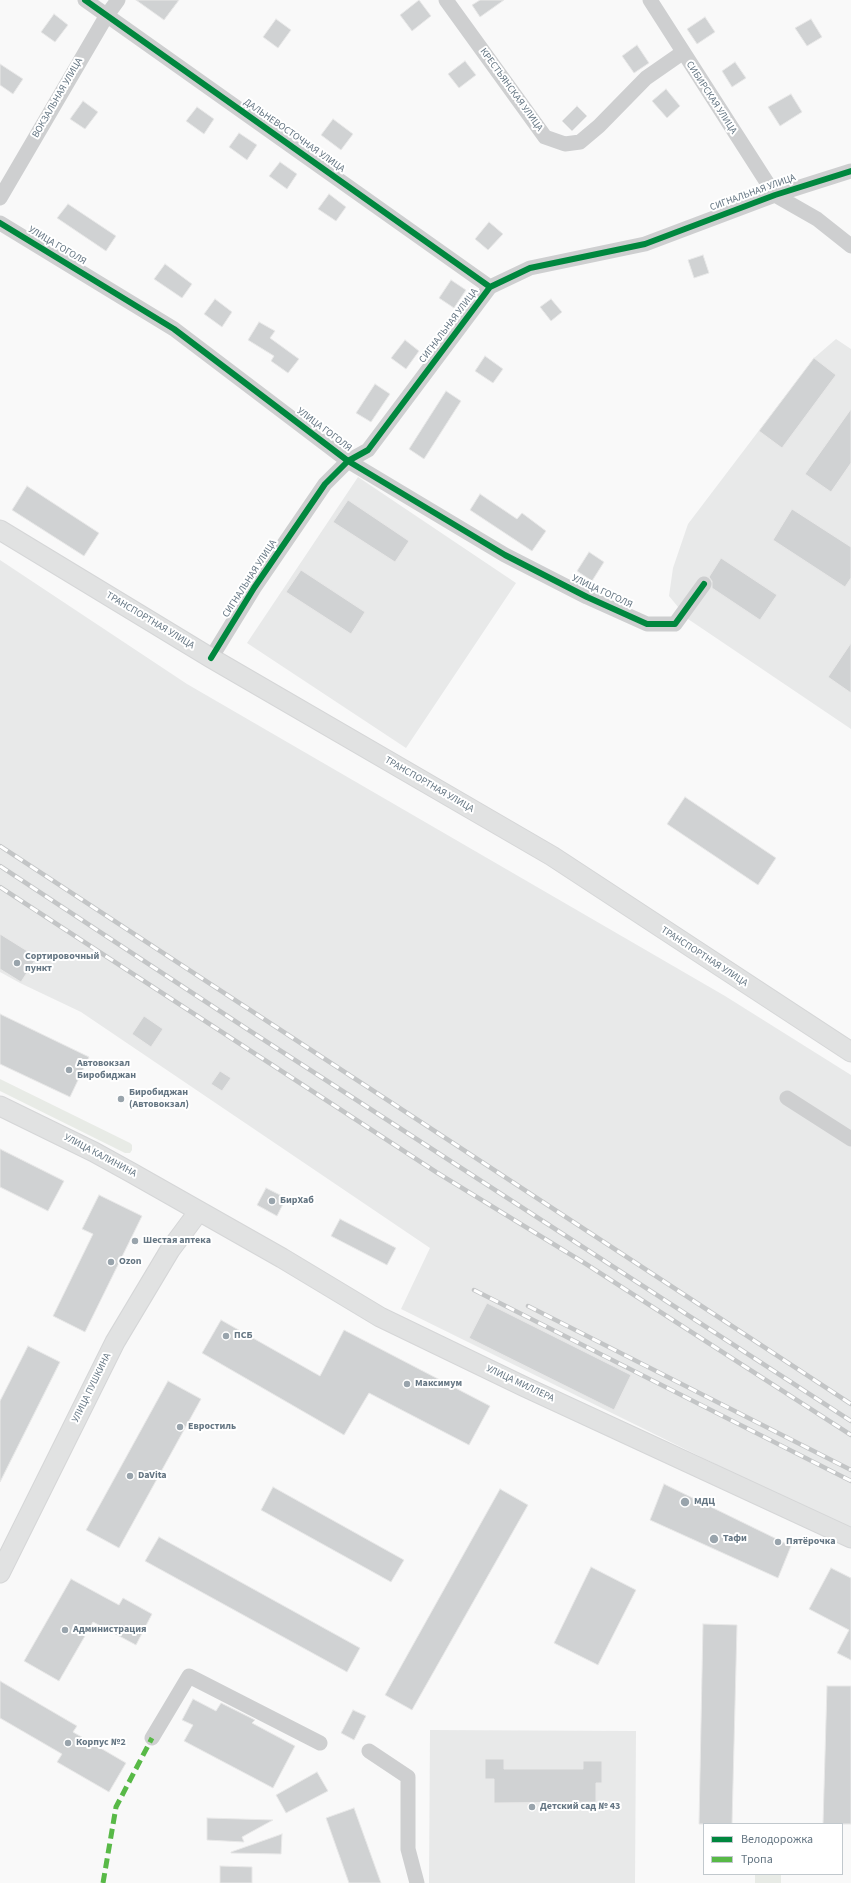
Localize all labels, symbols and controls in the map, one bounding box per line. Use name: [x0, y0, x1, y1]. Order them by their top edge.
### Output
street label: КРЕСТЬЯНСКАЯ УЛИЦА: [477, 46, 545, 134]
street label: ВОКЗАЛЬНАЯ УЛИЦА: [30, 56, 86, 140]
street label: СИБИРСКАЯ УЛИЦА: [683, 59, 739, 137]
street label: ДАЛЬНЕВОСТОЧНАЯ УЛИЦА: [241, 96, 347, 176]
street label: СИГНАЛЬНАЯ УЛИЦА: [708, 172, 798, 214]
street label: УЛИЦА ГОГОЛЯ: [26, 224, 88, 268]
street label: СИГНАЛЬНАЯ УЛИЦА: [417, 286, 481, 366]
street label: УЛИЦА ГОГОЛЯ: [294, 405, 354, 455]
street label: СИГНАЛЬНАЯ УЛИЦА: [220, 538, 280, 620]
street label: УЛИЦА ГОГОЛЯ: [570, 573, 634, 611]
street label: ТРАНСПОРТНАЯ УЛИЦА: [104, 590, 196, 652]
street label: ТРАНСПОРТНАЯ УЛИЦА: [382, 755, 476, 815]
street label: ТРАНСПОРТНАЯ УЛИЦА: [658, 924, 750, 990]
place label: Сортировочный пункт: [25, 951, 99, 974]
marker: Сортировочный пункт: [12, 958, 22, 968]
place label: Автовокзал Биробиджан: [77, 1058, 136, 1082]
marker: Автовокзал Биробиджан: [64, 1065, 74, 1075]
place label: Биробиджан (Автовокзал): [129, 1087, 189, 1110]
marker: Биробиджан (Автовокзал): [116, 1094, 126, 1104]
street label: УЛИЦА КАЛИНИНА: [62, 1132, 138, 1180]
place label: БирХаб: [280, 1195, 314, 1207]
marker: БирХаб: [267, 1196, 277, 1206]
place label: Шестая аптека: [143, 1235, 211, 1247]
marker: Шестая аптека: [130, 1236, 140, 1246]
place label: Ozon: [119, 1256, 141, 1268]
marker: Ozon: [106, 1257, 116, 1267]
place label: ПСБ: [234, 1330, 252, 1342]
marker: ПСБ: [221, 1331, 231, 1341]
street label: УЛИЦА ПУШКИНА: [70, 1351, 114, 1425]
street label: УЛИЦА МИЛЛЕРА: [484, 1363, 556, 1405]
place label: Максимум: [415, 1378, 462, 1390]
marker: Максимум: [402, 1379, 412, 1389]
place label: Евростиль: [188, 1421, 236, 1433]
marker: Евростиль: [175, 1422, 185, 1432]
place label: DaVita: [138, 1470, 167, 1482]
marker: DaVita: [125, 1471, 135, 1481]
marker: МДЦ: [679, 1496, 691, 1508]
place label: МДЦ: [694, 1496, 715, 1508]
marker: Тафи: [708, 1533, 720, 1545]
place label: Тафи: [723, 1533, 747, 1545]
place label: Пятёрочка: [786, 1536, 835, 1548]
marker: Пятёрочка: [773, 1537, 783, 1547]
place label: Администрация: [73, 1624, 146, 1636]
marker: Администрация: [60, 1625, 70, 1635]
place label: Корпус №2: [76, 1737, 126, 1749]
marker: Корпус №2: [63, 1738, 73, 1748]
place label: Детский сад № 43: [540, 1801, 620, 1813]
marker: Детский сад № 43: [527, 1802, 537, 1812]
legend: [703, 1823, 843, 1875]
text: Велодорожка: [741, 1831, 813, 1848]
text: Тропа: [741, 1851, 773, 1868]

